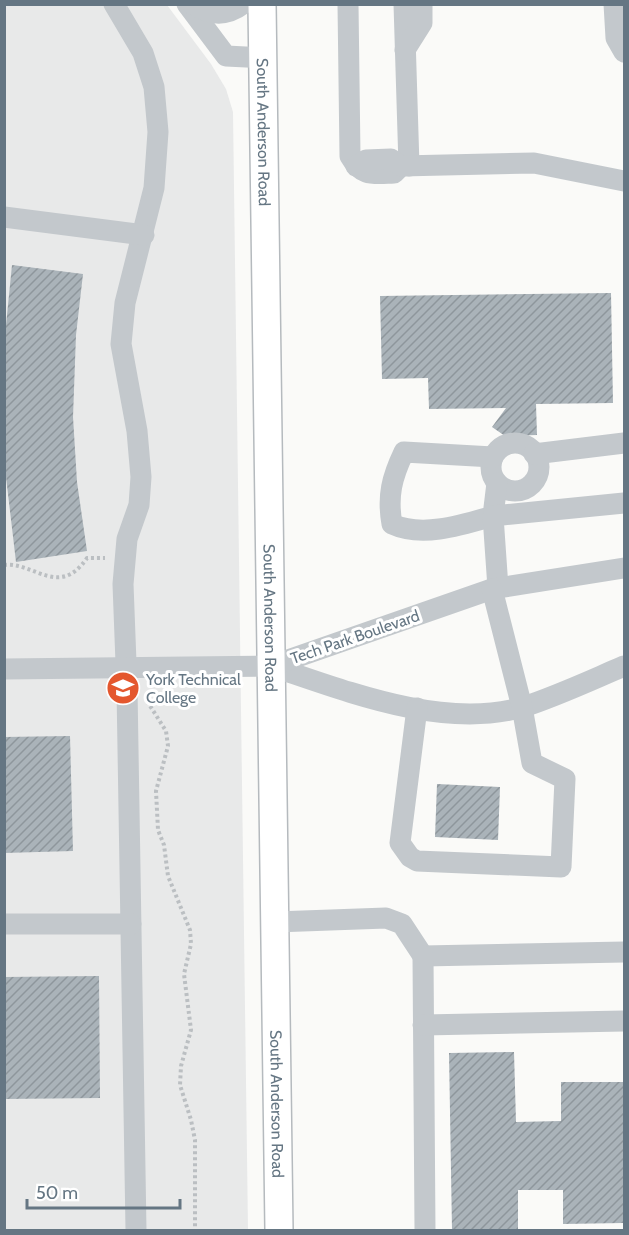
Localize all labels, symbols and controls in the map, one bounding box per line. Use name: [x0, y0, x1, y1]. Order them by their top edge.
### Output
street label: South Anderson Road: [253, 58, 274, 206]
street label: South Anderson Road: [260, 544, 281, 692]
street label: Tech Park Boulevard: [288, 606, 422, 668]
school or university icon: York Technical College: [105, 670, 141, 706]
place label: York Technical College: [145, 670, 241, 707]
street label: South Anderson Road: [267, 1030, 288, 1178]
scale bar: [27, 1172, 180, 1210]
text: 50 m: [36, 1182, 78, 1204]

